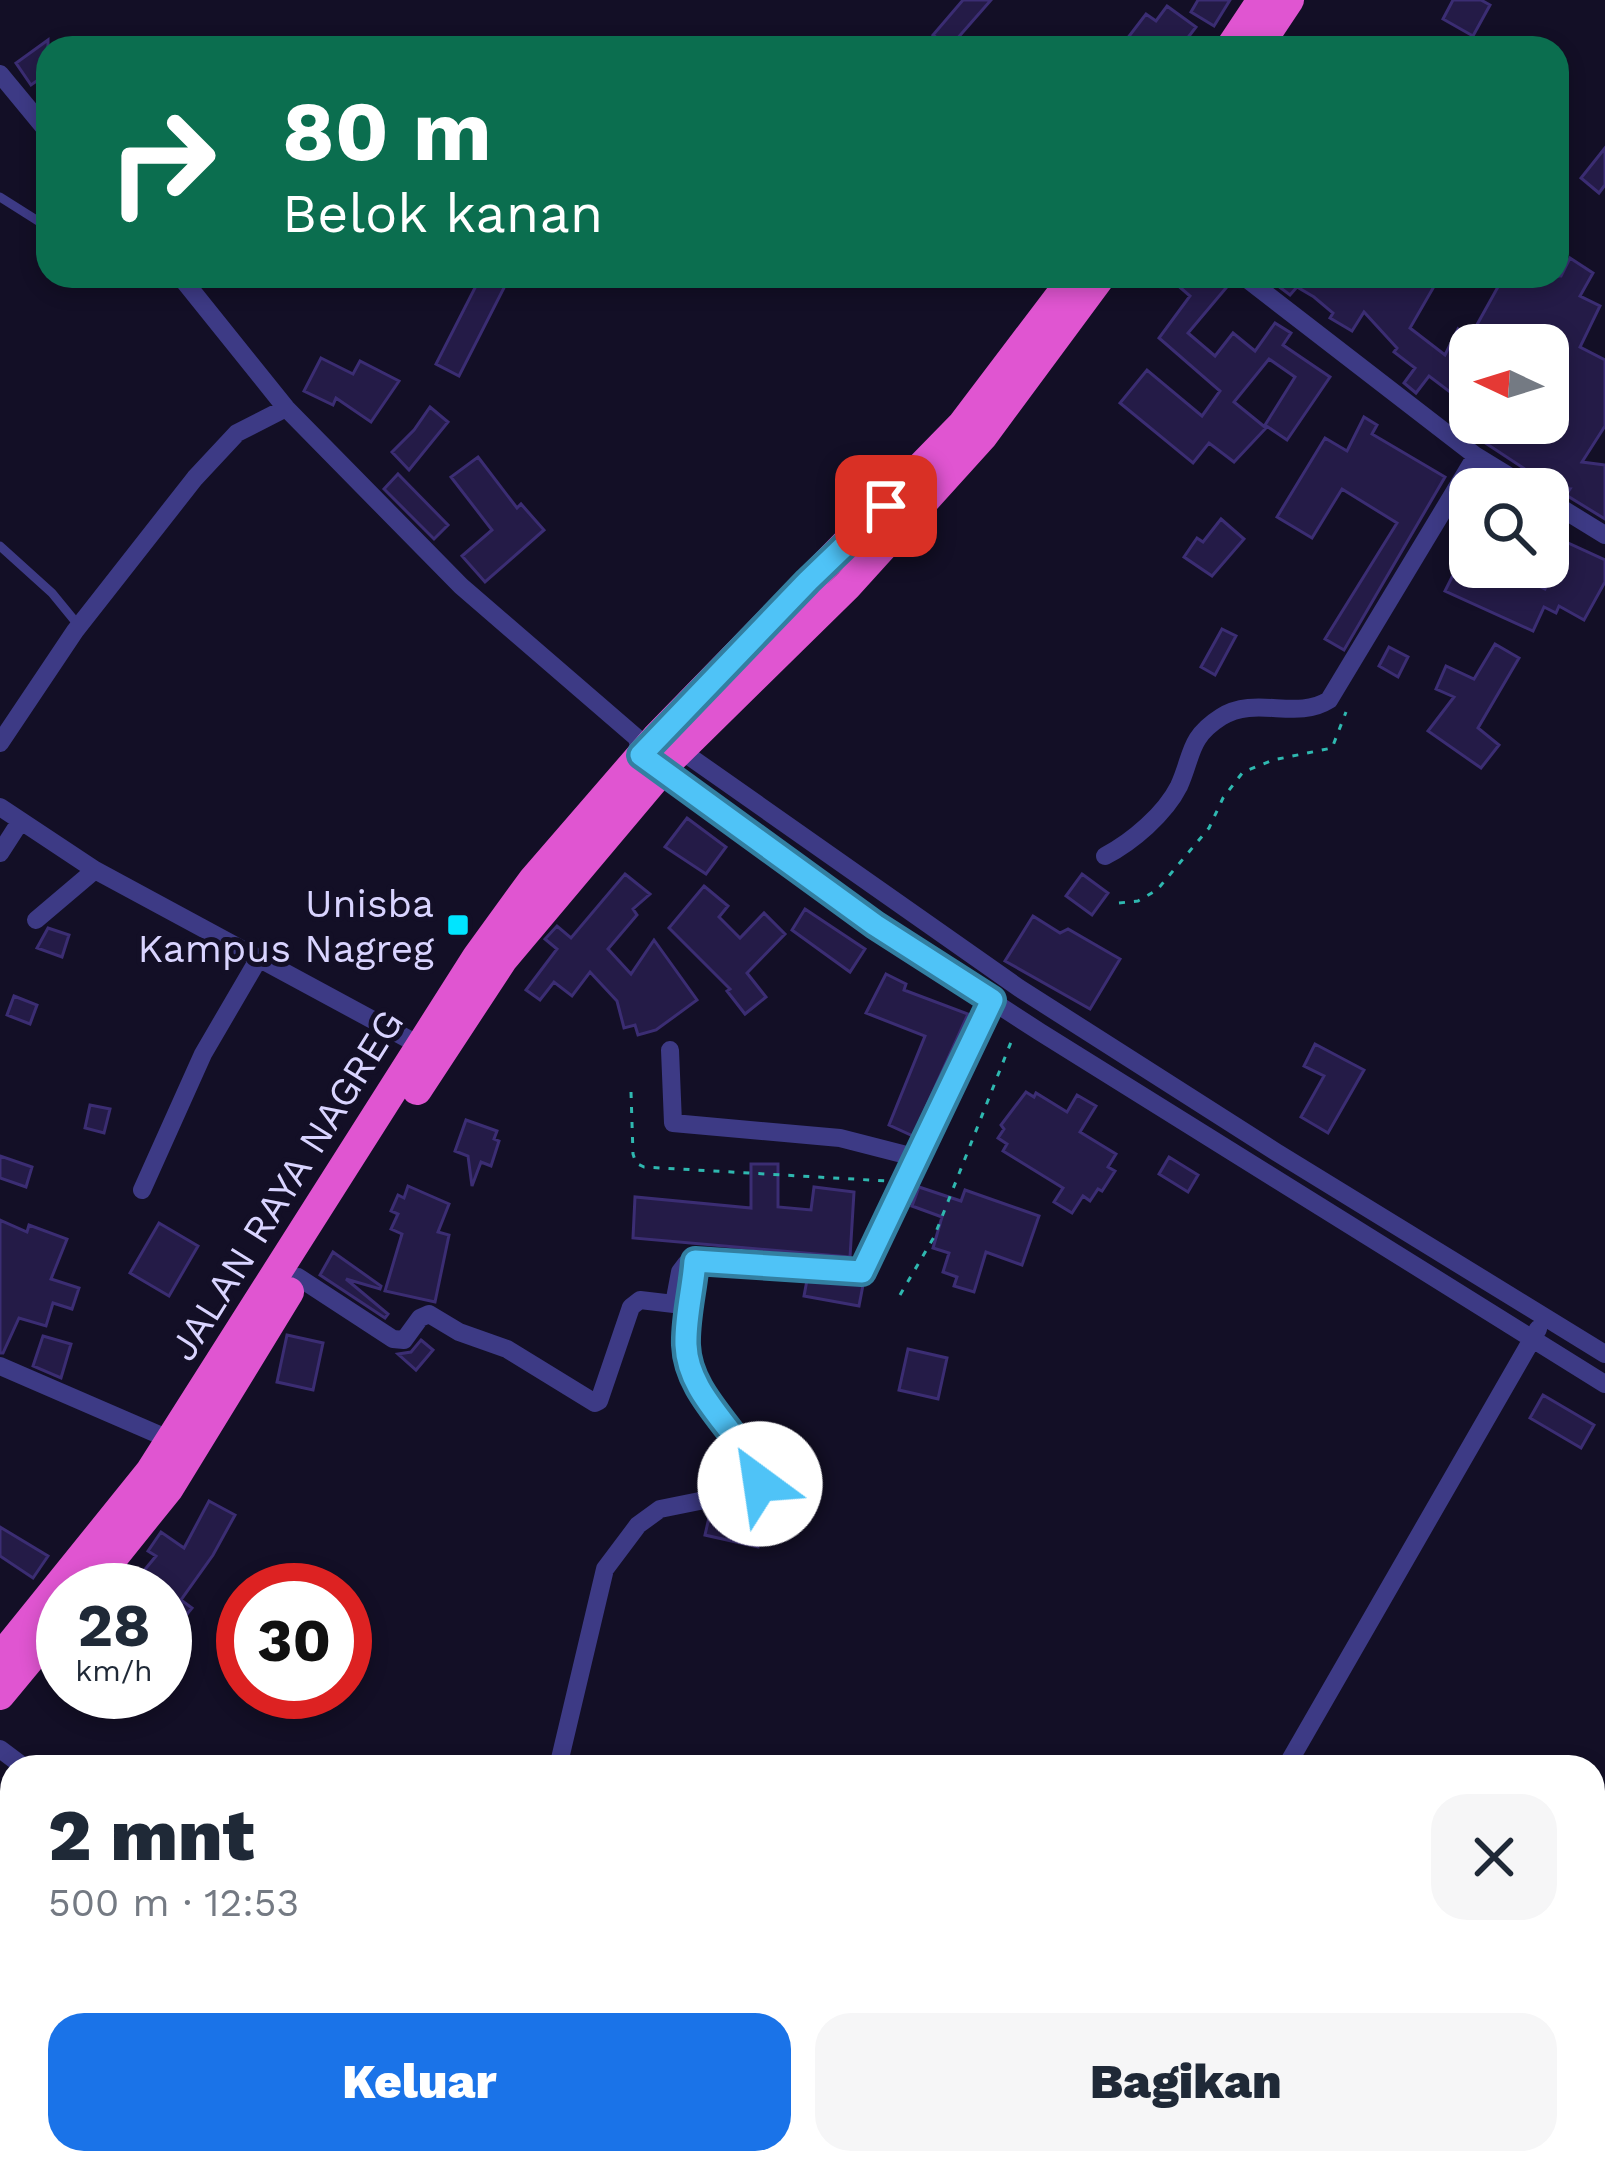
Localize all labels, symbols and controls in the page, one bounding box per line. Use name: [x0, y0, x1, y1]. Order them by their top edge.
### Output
text: 80 m: [282, 82, 492, 180]
icon: right: [84, 84, 240, 240]
text: Belok kanan: [282, 182, 603, 245]
north arrow: [1449, 324, 1569, 444]
map controls: [1449, 324, 1569, 588]
pin: [835, 455, 937, 557]
button: search: [1449, 468, 1569, 588]
icon: arrive: [853, 473, 919, 539]
place label: Unisba Kampus Nagreg: [138, 881, 434, 971]
marker: Unisba Kampus Nagreg: [445, 912, 471, 938]
street label: JALAN RAYA NAGREG: [160, 1002, 412, 1368]
position arrow: [697, 1421, 823, 1547]
speed limit sign: 30: [216, 1563, 372, 1719]
text: 28: [77, 1590, 151, 1661]
text: km/h: [75, 1653, 153, 1688]
text: 2 mnt: [48, 1793, 254, 1877]
button: close: [1431, 1794, 1557, 1920]
text: 500 m · 12:53: [48, 1880, 299, 1925]
button: Keluar: [48, 2013, 791, 2151]
button: Bagikan: [815, 2013, 1557, 2151]

